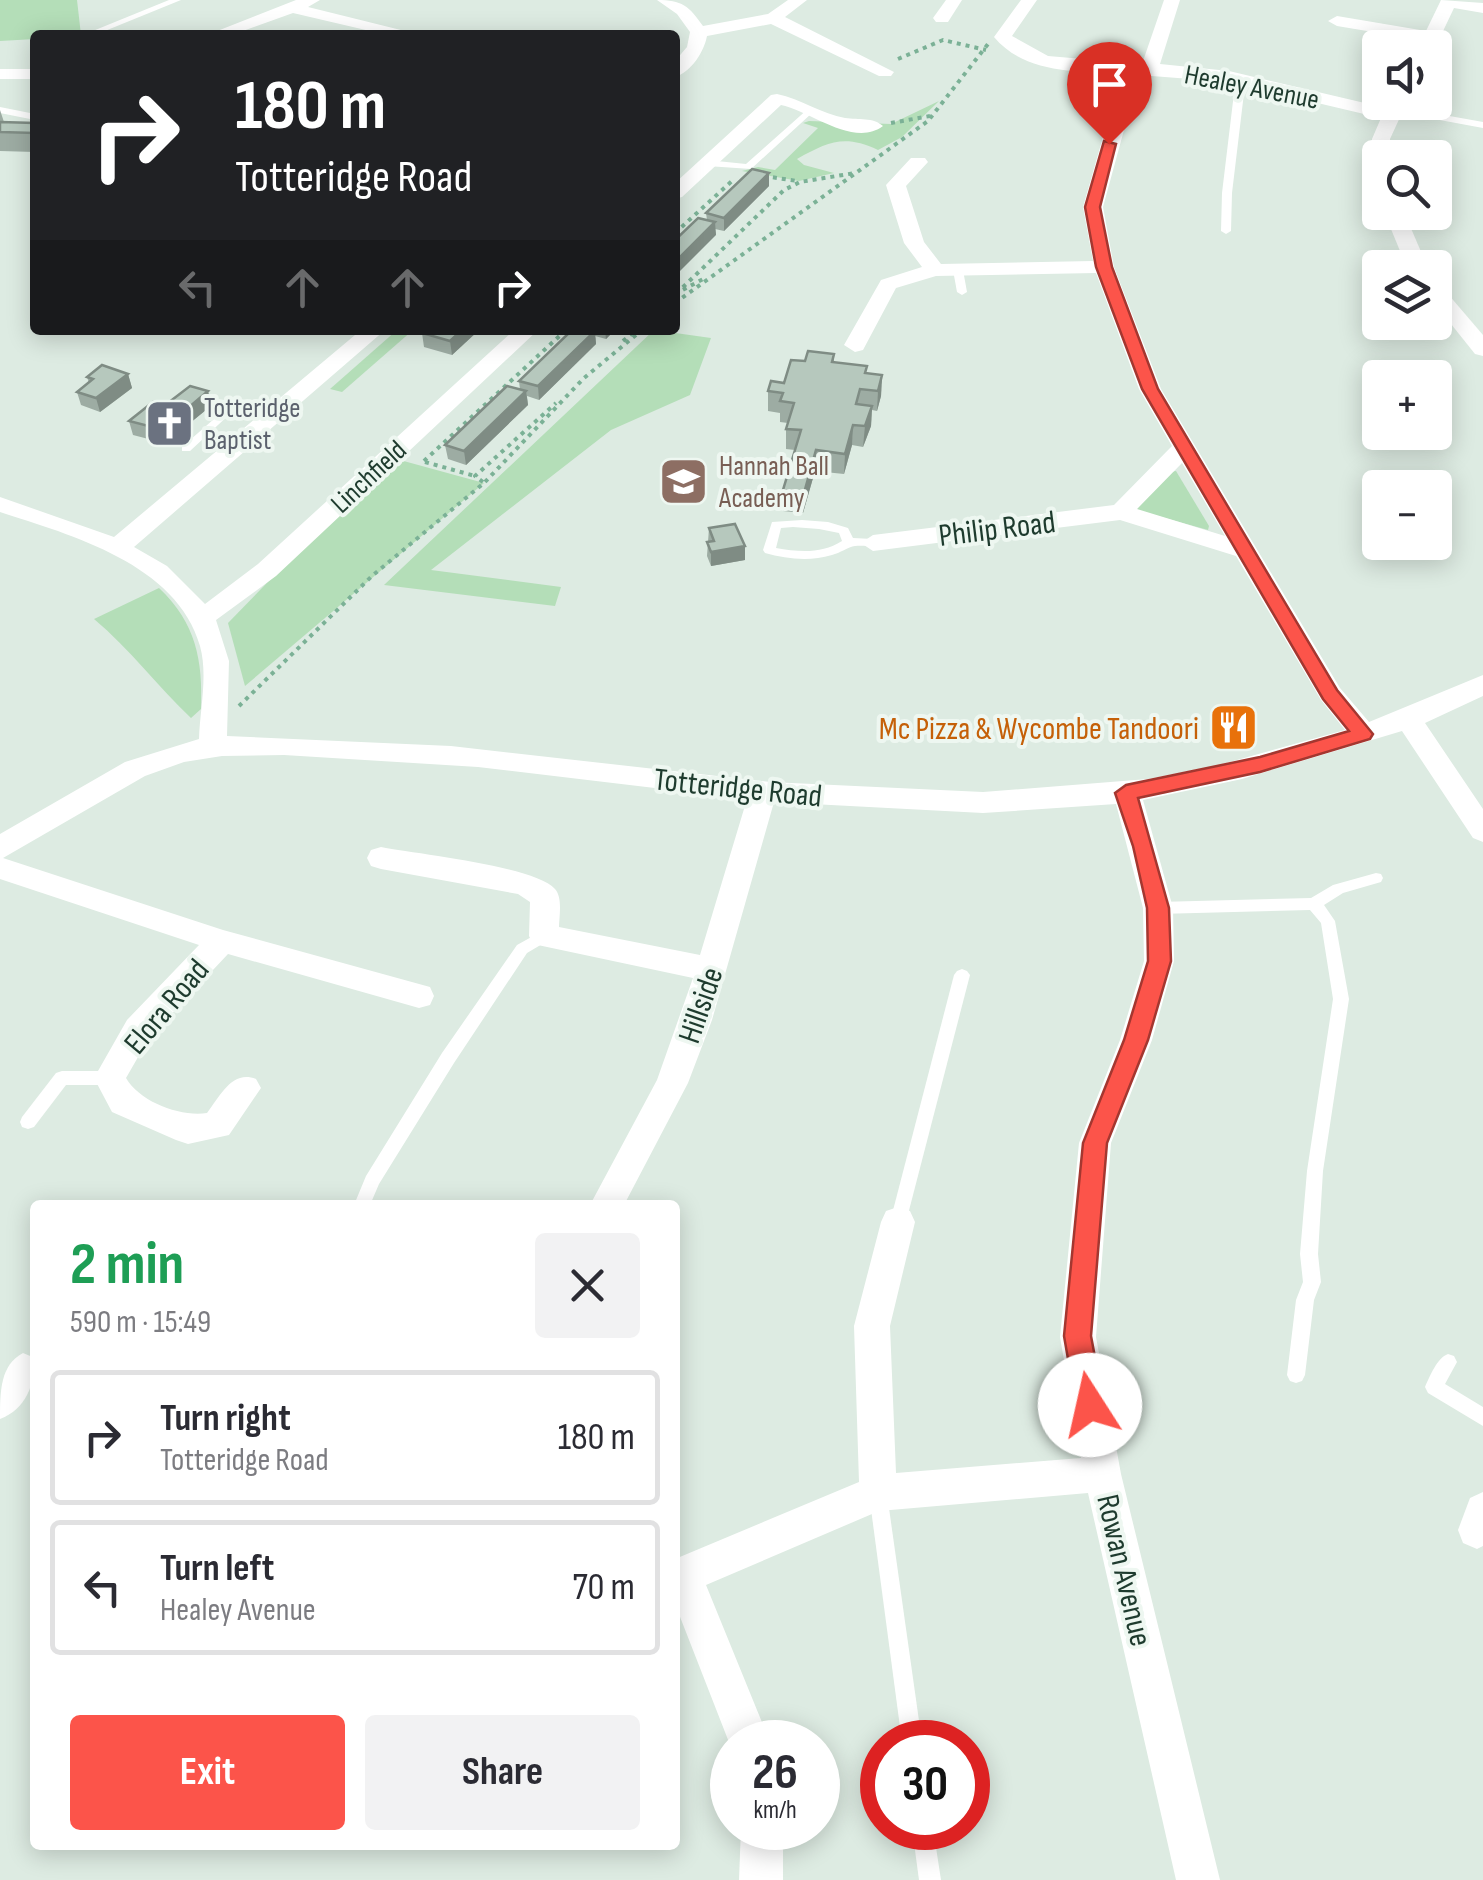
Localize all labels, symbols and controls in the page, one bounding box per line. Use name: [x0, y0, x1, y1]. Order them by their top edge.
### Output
map controls: [1362, 30, 1452, 560]
button: sound: [1362, 30, 1452, 120]
pin: [1067, 42, 1152, 145]
icon: arrive: [1082, 57, 1137, 112]
street label: Healey Avenue: [1182, 58, 1322, 117]
text: 180 m: [235, 65, 386, 149]
icon: right: [70, 70, 200, 200]
button: search: [1362, 140, 1452, 230]
text: Totteridge Road: [235, 150, 472, 205]
button: layers: [1362, 250, 1452, 340]
icon: left: [170, 260, 225, 315]
icon: ahead: [275, 260, 330, 315]
icon: ahead: [380, 260, 435, 315]
icon: right: [485, 260, 540, 315]
button: +: [1362, 360, 1452, 450]
place label: Totteridge Baptist: [204, 392, 300, 457]
church icon: Totteridge Baptist: [143, 397, 195, 449]
street label: Linchfield: [324, 434, 414, 520]
place label: Hannah Ball Academy: [718, 450, 829, 515]
school or university icon: Hannah Ball Academy: [658, 455, 710, 507]
button: −: [1362, 470, 1452, 560]
street label: Philip Road: [937, 503, 1058, 556]
restaurant icon: Mc Pizza & Wycombe Tandoori: [1208, 702, 1260, 754]
place label: Mc Pizza & Wycombe Tandoori: [879, 710, 1199, 749]
street label: Totteridge Road: [652, 760, 824, 817]
street label: Elora Road: [116, 952, 218, 1062]
street label: Hillside: [670, 962, 733, 1049]
text: 2 min: [70, 1229, 184, 1301]
button: close: [535, 1233, 640, 1338]
text: 590 m · 15:49: [70, 1303, 211, 1342]
position arrow: [1038, 1353, 1142, 1457]
text: Turn right: [160, 1396, 291, 1441]
icon: right: [75, 1410, 130, 1465]
text: 180 m: [558, 1415, 635, 1460]
text: Totteridge Road: [160, 1441, 329, 1480]
street label: Rowan Avenue: [1087, 1491, 1160, 1650]
text: Turn left: [160, 1546, 274, 1591]
icon: left: [75, 1560, 130, 1615]
text: 70 m: [573, 1565, 635, 1610]
text: Healey Avenue: [160, 1591, 316, 1630]
button: Exit: [70, 1715, 345, 1830]
button: Share: [365, 1715, 640, 1830]
speed limit sign: 30: [860, 1720, 990, 1850]
text: 26: [752, 1743, 798, 1803]
text: km/h: [753, 1795, 797, 1826]

